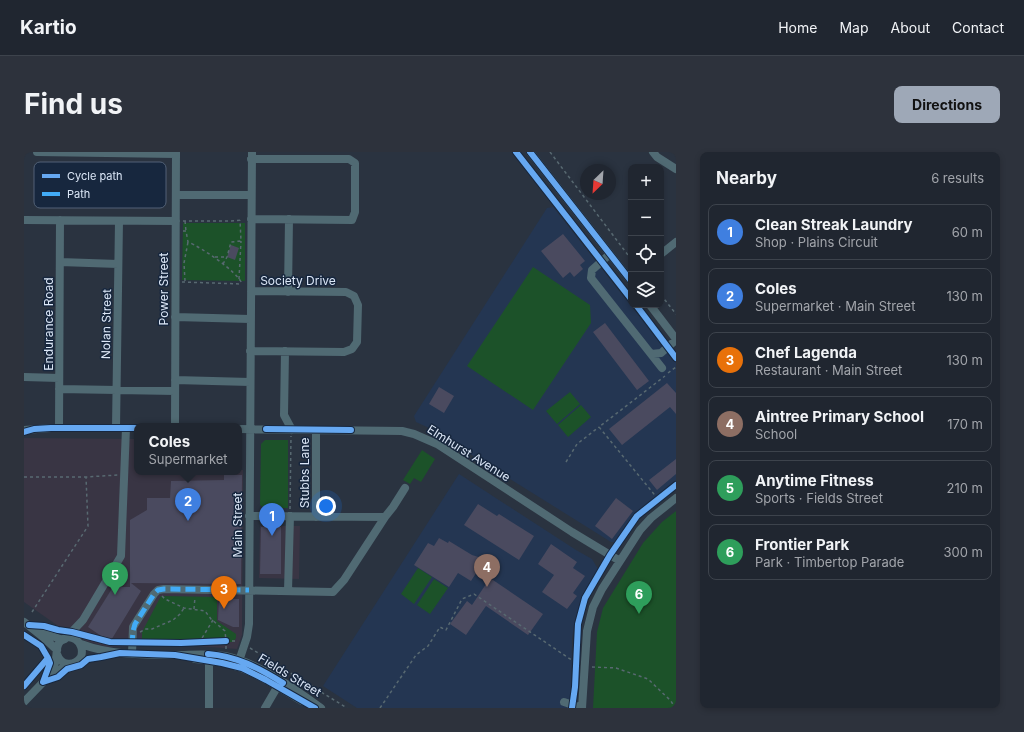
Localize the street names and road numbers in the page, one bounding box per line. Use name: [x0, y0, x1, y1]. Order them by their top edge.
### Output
street label: Power Street: [156, 252, 171, 325]
street label: Society Drive: [260, 273, 336, 288]
street label: Endurance Road: [41, 277, 56, 371]
street label: Nolan Street: [98, 289, 114, 359]
street label: Elmhurst Avenue: [425, 421, 513, 485]
street label: Stubbs Lane: [297, 438, 312, 508]
street label: Main Street: [230, 493, 245, 557]
street label: Fields Street: [256, 650, 324, 700]

